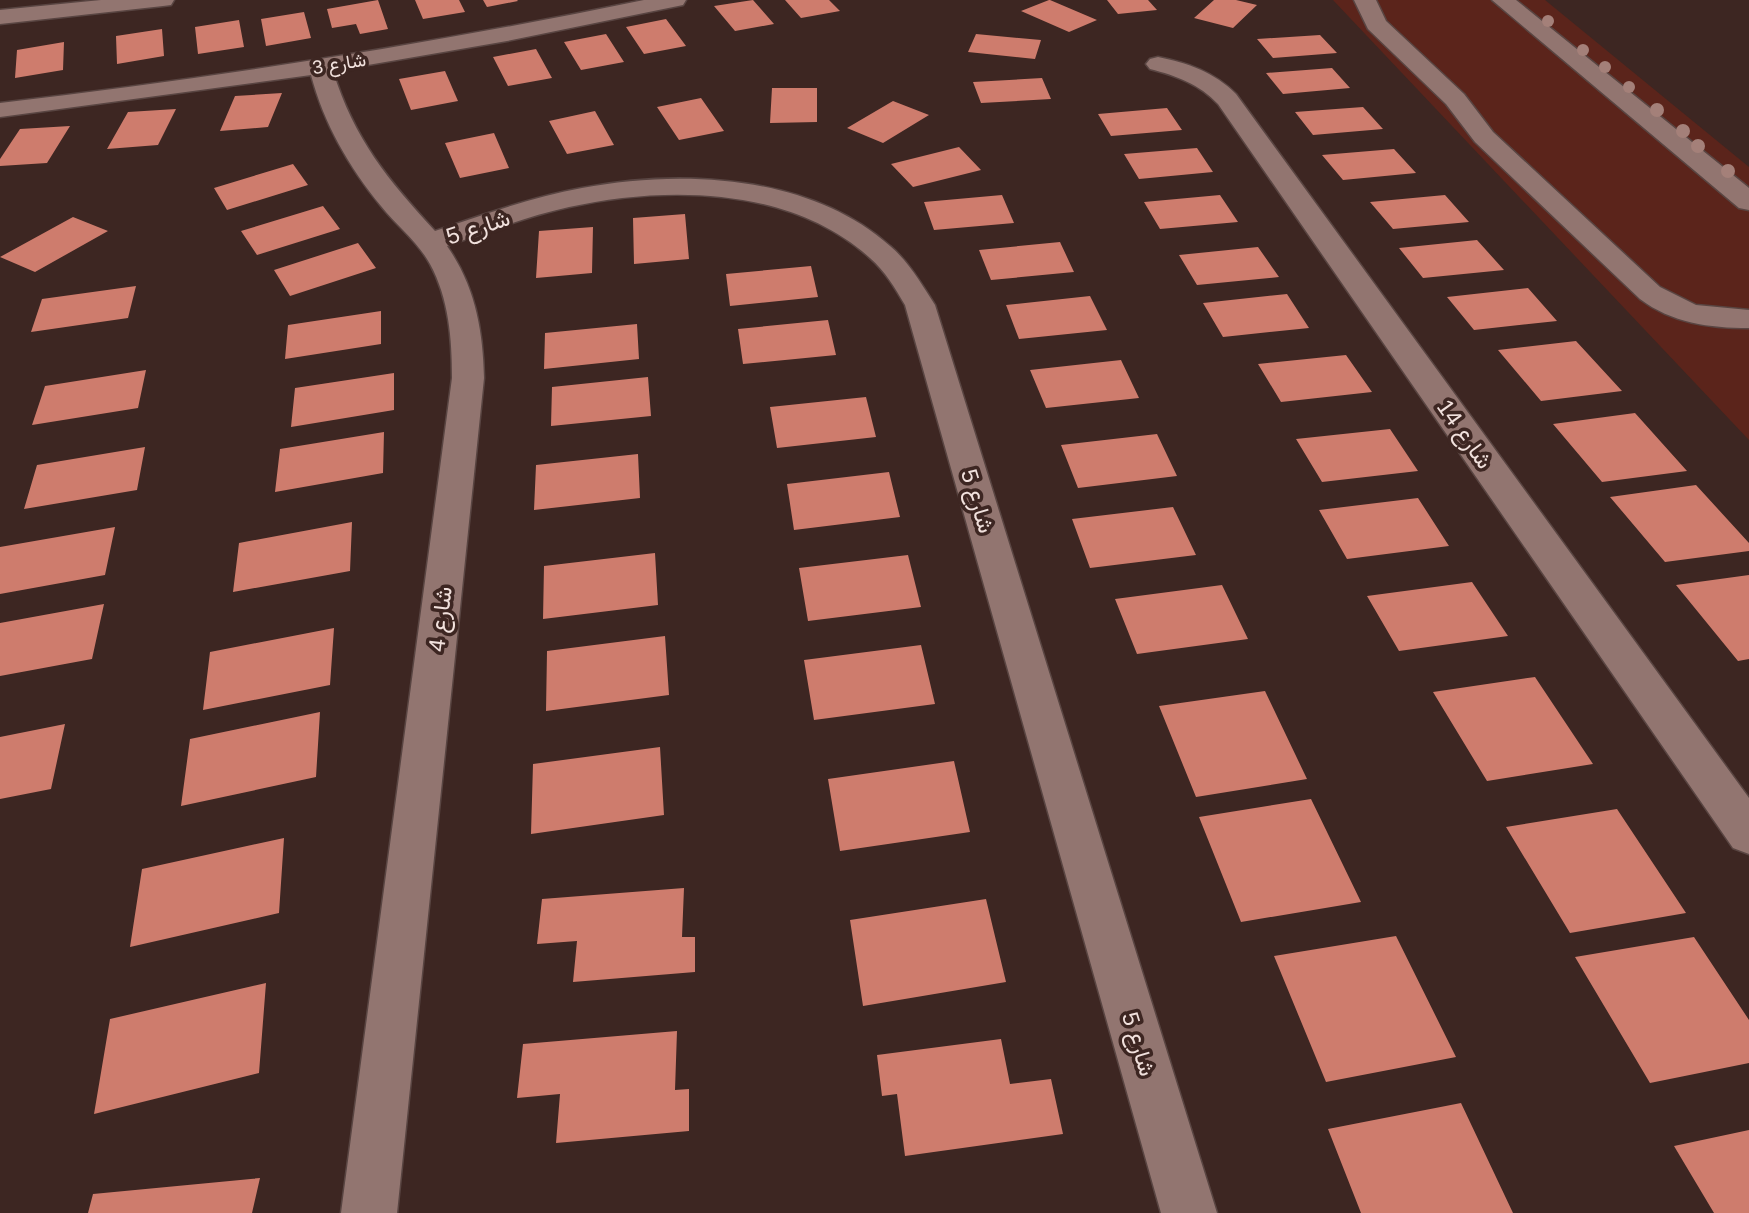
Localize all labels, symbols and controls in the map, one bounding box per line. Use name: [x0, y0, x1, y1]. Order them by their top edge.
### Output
street label: شارع 3: [311, 49, 368, 80]
street label: شارع 5: [443, 205, 514, 252]
street label: شارع 14: [1429, 394, 1498, 475]
street label: شارع 5: [953, 466, 1000, 537]
street label: شارع 4: [423, 585, 460, 653]
street label: شارع 5: [1114, 1009, 1161, 1080]

